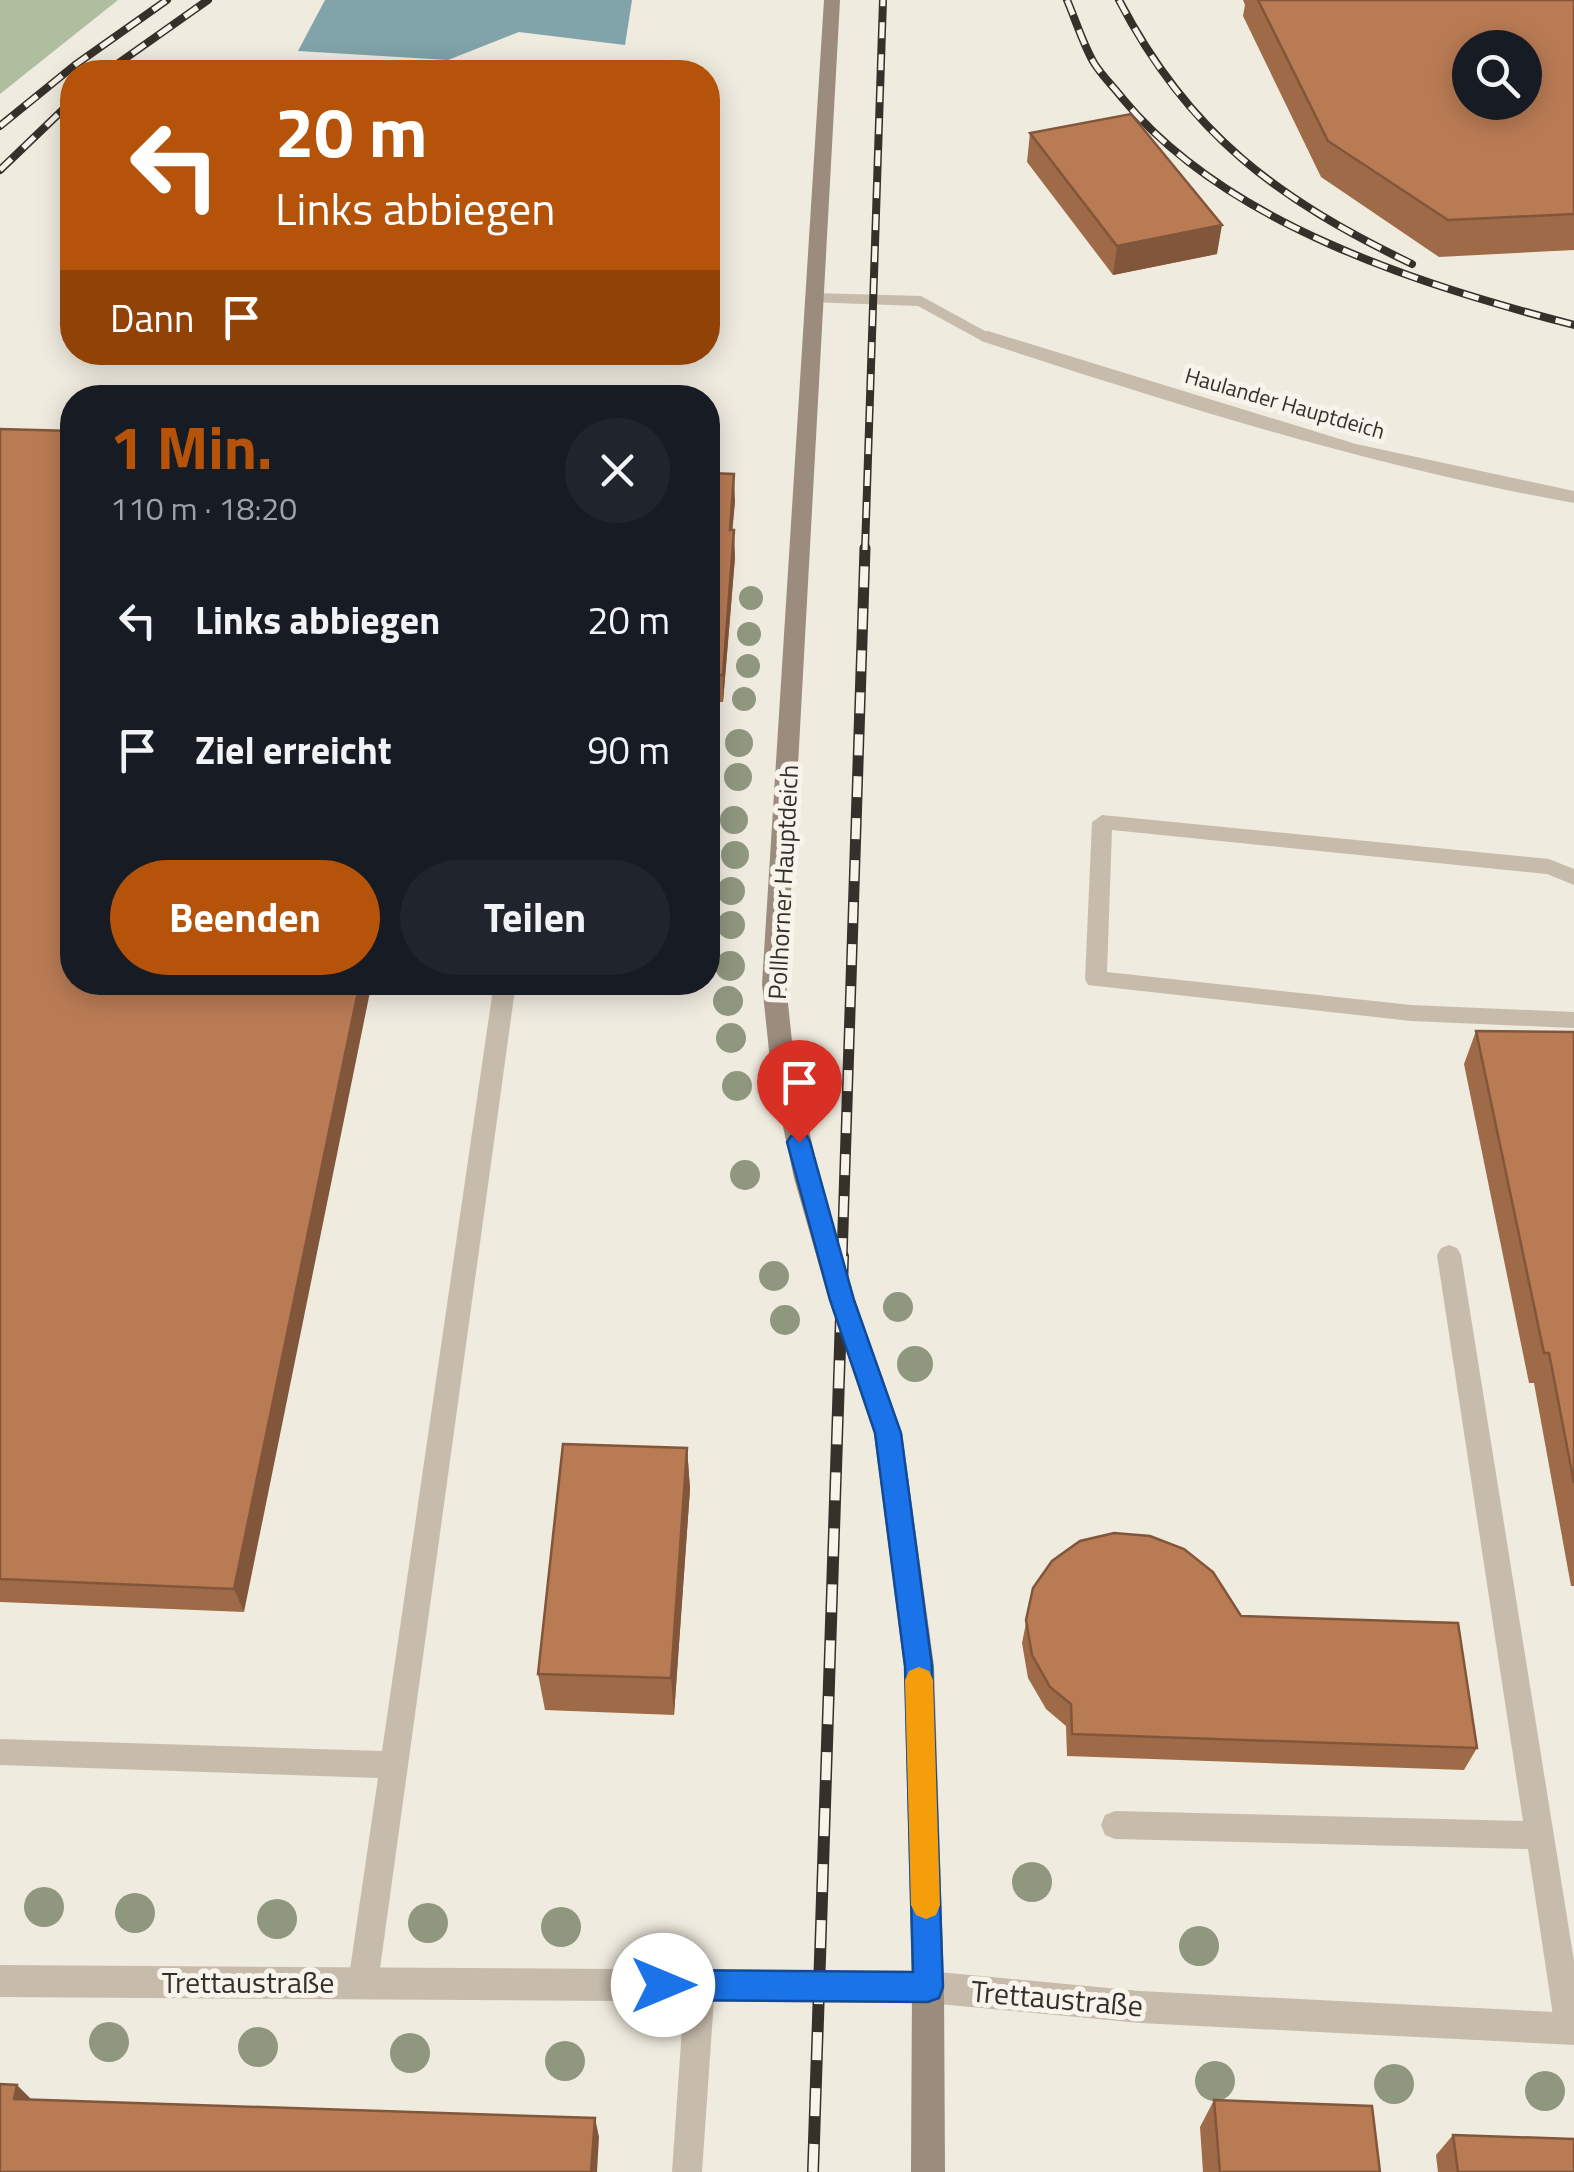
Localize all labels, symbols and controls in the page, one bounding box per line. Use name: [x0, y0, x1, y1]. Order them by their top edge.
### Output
map controls: [1452, 30, 1542, 120]
button: search: [1452, 30, 1542, 120]
text: 20 m: [275, 78, 428, 184]
icon: left: [110, 100, 240, 230]
text: Links abbiegen: [275, 174, 555, 242]
text: Dann: [110, 289, 194, 347]
icon: arrive: [214, 290, 269, 345]
street label: Haulander Hauptdeich: [1181, 358, 1389, 448]
text: 1 Min.: [110, 401, 272, 492]
button: close: [565, 418, 670, 523]
text: 110 m · 18:20: [110, 484, 297, 532]
text: Links abbiegen: [195, 591, 440, 649]
text: 20 m: [587, 591, 670, 649]
icon: left: [110, 593, 165, 648]
text: Ziel erreicht: [195, 721, 392, 779]
text: 90 m: [587, 721, 670, 779]
icon: arrive: [110, 723, 165, 778]
street label: Pollhorner Hauptdeich: [758, 764, 808, 1000]
button: Beenden: [110, 860, 380, 975]
button: Teilen: [400, 860, 670, 975]
pin: [757, 1040, 842, 1143]
icon: arrive: [772, 1055, 827, 1110]
position arrow: [611, 1933, 715, 2037]
street label: Trettaustraße: [162, 1959, 334, 2005]
street label: Trettaustraße: [969, 1968, 1145, 2028]

